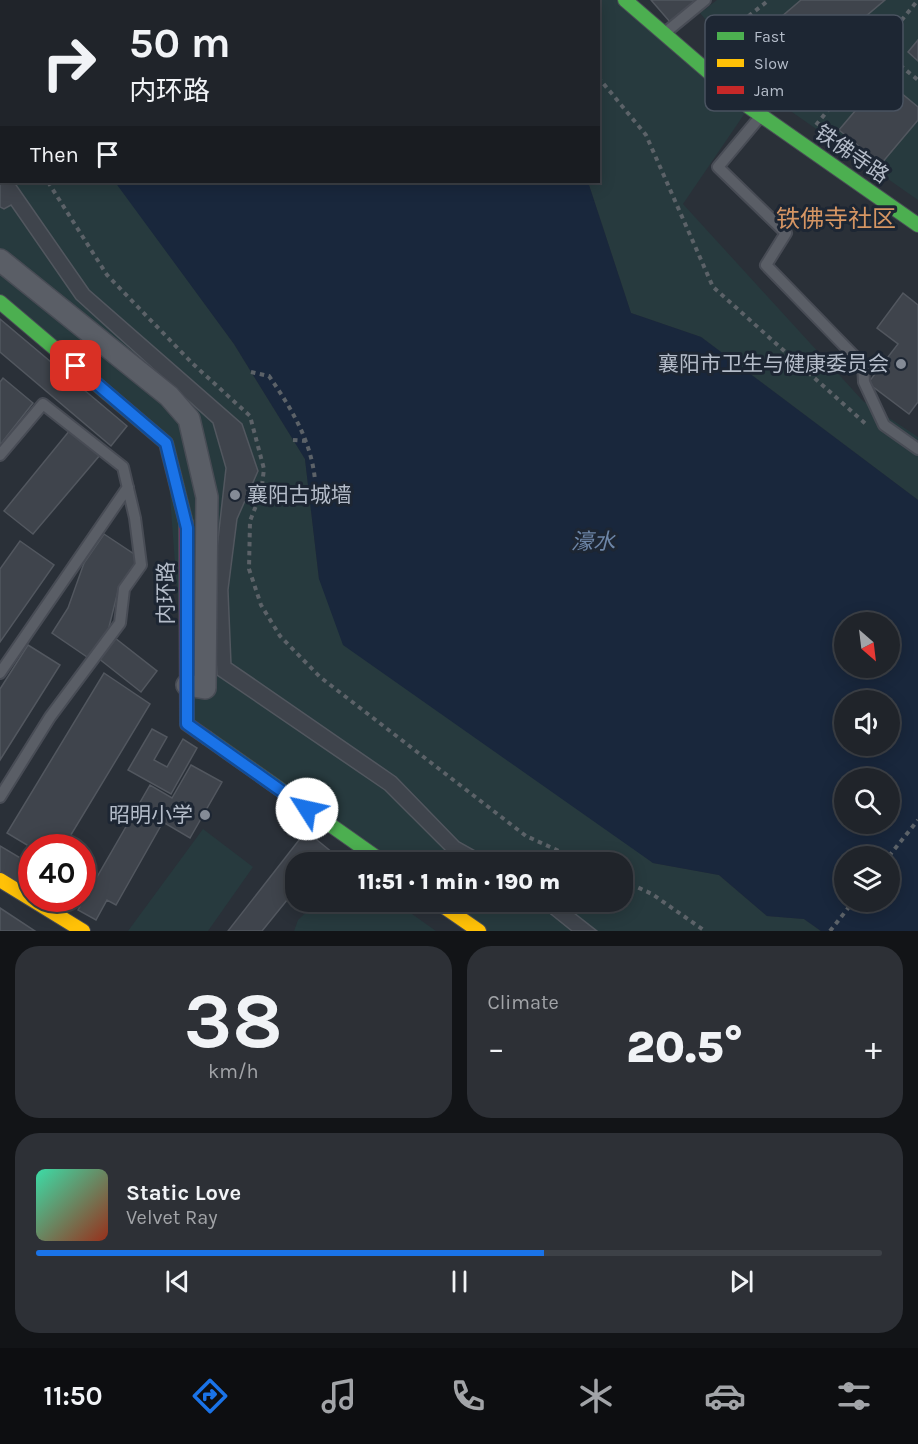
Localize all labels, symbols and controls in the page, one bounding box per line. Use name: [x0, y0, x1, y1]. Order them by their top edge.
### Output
legend: [705, 15, 903, 111]
text: 50 m: [129, 18, 231, 68]
icon: right: [30, 24, 108, 102]
text: Fast: [754, 27, 785, 46]
text: Slow: [754, 54, 789, 73]
text: 内环路: [129, 75, 210, 107]
text: Jam: [754, 81, 784, 100]
street label: 铁佛寺路: [811, 120, 893, 188]
icon: arrive: [91, 138, 124, 171]
text: Then: [30, 142, 79, 168]
district label: 铁佛寺社区: [776, 205, 896, 233]
pin: [50, 340, 101, 391]
icon: arrive: [59, 349, 92, 382]
place label: 襄阳市卫生与健康委员会: [658, 352, 889, 376]
marker: 襄阳市卫生与健康委员会: [894, 357, 908, 371]
place label: 襄阳古城墙: [247, 483, 352, 507]
marker: 襄阳古城墙: [228, 488, 242, 502]
water label: 濠水: [571, 529, 616, 555]
street label: 内环路: [154, 562, 178, 625]
north arrow: [834, 612, 900, 678]
map controls: [834, 612, 900, 912]
button: sound: [834, 690, 900, 756]
button: search: [834, 768, 900, 834]
position arrow: [275, 777, 339, 841]
place label: 昭明小学: [109, 803, 193, 827]
marker: 昭明小学: [198, 808, 212, 822]
speed limit sign: 40: [18, 834, 96, 912]
button: layers: [834, 846, 900, 912]
text: 11:51 · 1 min · 190 m: [358, 869, 560, 895]
text: 38: [184, 975, 283, 1067]
text: Climate: [488, 991, 559, 1014]
text: 20.5°: [626, 1021, 743, 1073]
text: −: [488, 1029, 505, 1067]
text: +: [865, 1029, 882, 1067]
text: km/h: [208, 1060, 259, 1083]
text: Static Love: [126, 1180, 241, 1206]
text: Velvet Ray: [126, 1206, 218, 1229]
icon: previous: [161, 1265, 194, 1298]
icon: pause: [443, 1265, 476, 1298]
icon: next: [725, 1265, 758, 1298]
icon: directions: [189, 1375, 231, 1417]
icon: music: [318, 1375, 360, 1417]
icon: phone: [447, 1375, 489, 1417]
icon: climate: [575, 1375, 617, 1417]
icon: car: [704, 1375, 746, 1417]
icon: filters: [833, 1375, 875, 1417]
text: 11:50: [43, 1380, 103, 1412]

